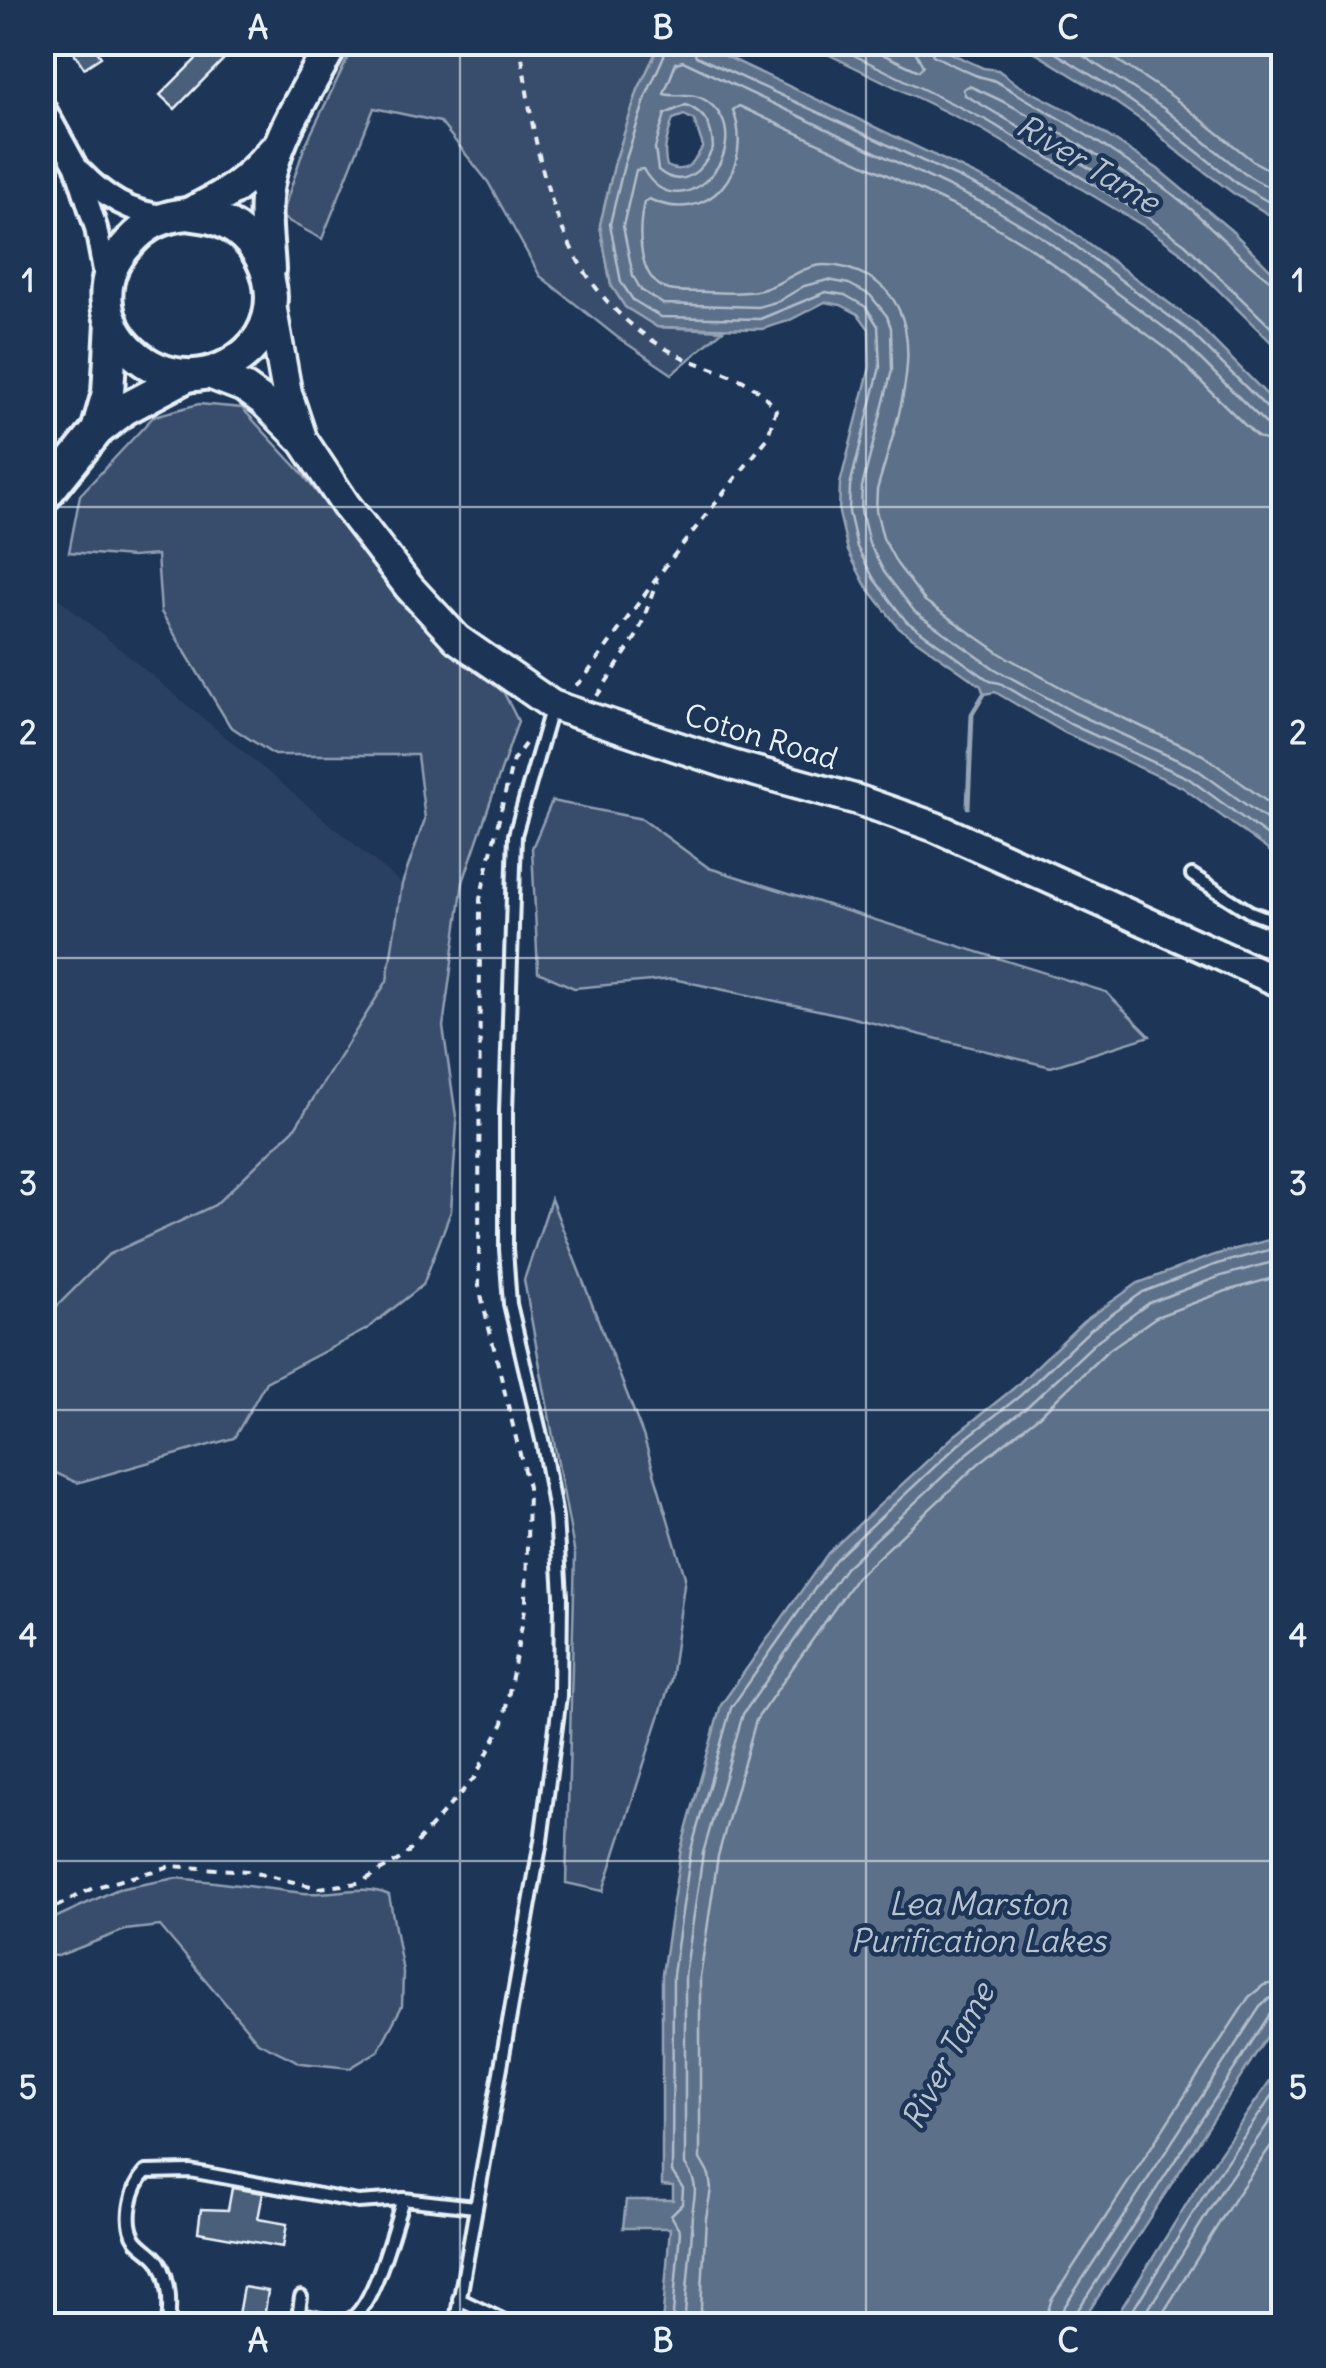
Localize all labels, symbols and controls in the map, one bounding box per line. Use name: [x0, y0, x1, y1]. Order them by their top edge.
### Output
text: A: [248, 7, 268, 48]
text: B: [653, 7, 673, 48]
text: C: [1057, 7, 1079, 48]
water label: River Tame: [1009, 105, 1169, 224]
text: 1: [22, 260, 34, 301]
text: 1: [1292, 260, 1304, 301]
street label: Coton Road: [680, 695, 842, 777]
text: 2: [19, 712, 37, 753]
text: 2: [1289, 712, 1307, 753]
text: 3: [19, 1163, 37, 1204]
text: 3: [1289, 1163, 1307, 1204]
text: 4: [19, 1615, 37, 1656]
text: 4: [1289, 1615, 1307, 1656]
water label: Lea Marston Purification Lakes: [850, 1883, 1107, 1961]
water label: River Tame: [892, 1973, 1004, 2136]
text: 5: [19, 2067, 37, 2108]
text: 5: [1289, 2067, 1307, 2108]
text: A: [248, 2320, 268, 2361]
text: B: [653, 2320, 673, 2361]
text: C: [1057, 2320, 1079, 2361]

